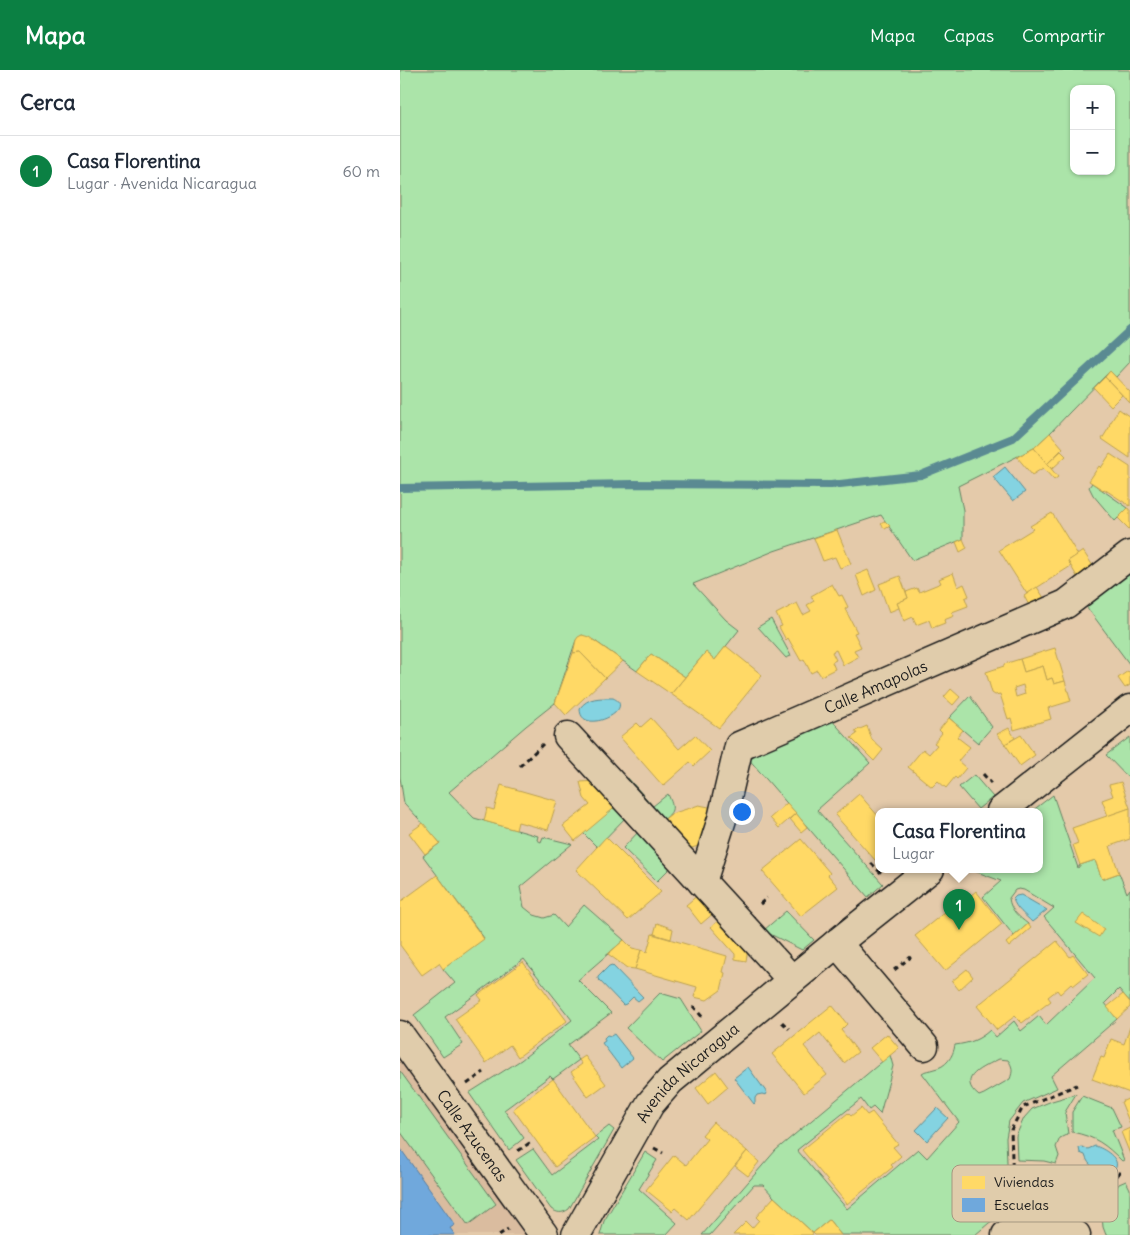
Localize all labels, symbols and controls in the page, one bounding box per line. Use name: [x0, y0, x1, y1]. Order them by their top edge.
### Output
text: Mapa: [25, 20, 85, 50]
text: Mapa: [870, 24, 915, 47]
text: Capas: [943, 24, 994, 47]
text: Compartir: [1022, 24, 1105, 47]
map controls: [1070, 85, 1115, 175]
button: +: [1070, 85, 1115, 130]
text: Cerca: [20, 89, 75, 116]
button: −: [1070, 130, 1115, 175]
text: Casa Florentina: [67, 149, 201, 173]
text: 1: [33, 161, 39, 181]
text: 60 m: [342, 161, 380, 181]
text: Lugar · Avenida Nicaragua: [67, 173, 257, 193]
street label: Calle Amapolas: [821, 655, 930, 718]
your location: [729, 799, 755, 825]
popup: [875, 808, 1043, 873]
text: Casa Florentina: [892, 819, 1026, 843]
text: Lugar: [892, 843, 935, 863]
pin: 1: [943, 889, 975, 930]
street label: Avenida Nicaragua: [632, 1018, 743, 1126]
street label: Calle Azucenas: [433, 1086, 512, 1186]
legend: [952, 1165, 1118, 1222]
text: Viviendas: [994, 1173, 1054, 1191]
text: Escuelas: [994, 1196, 1049, 1214]

